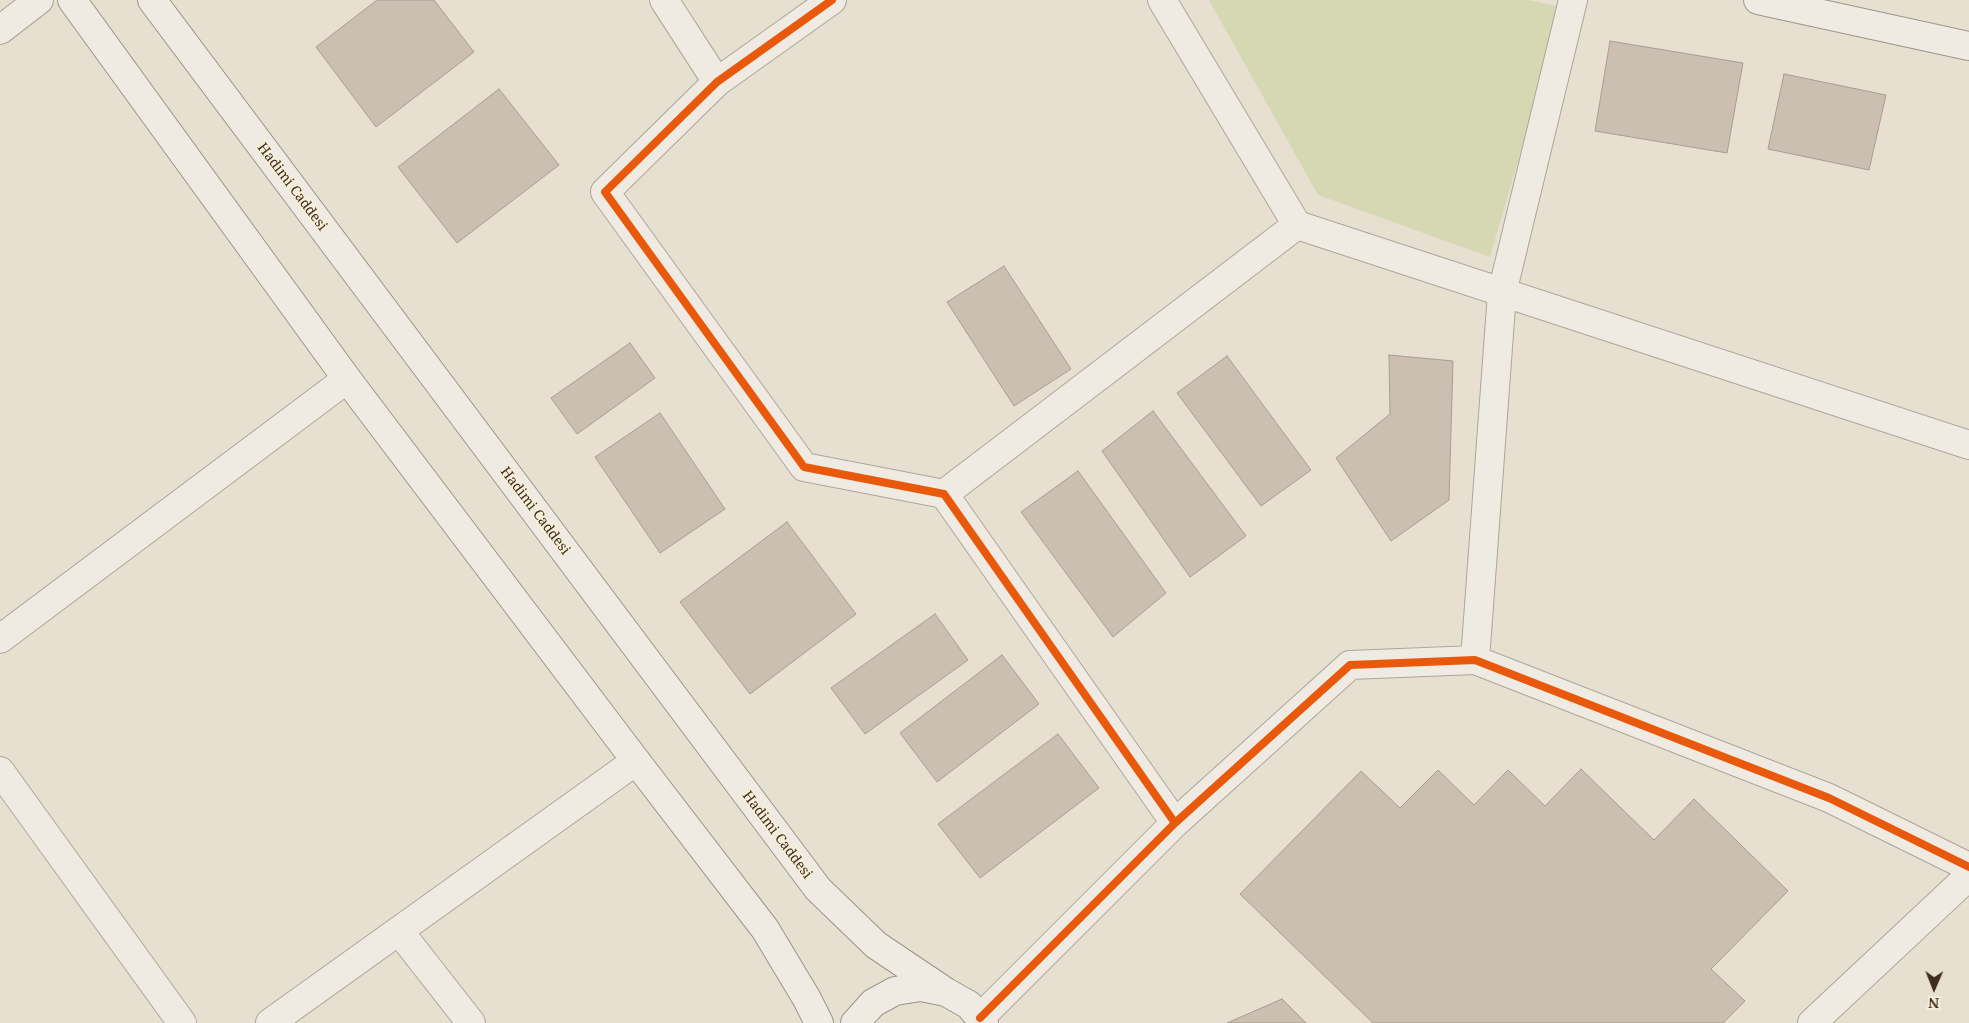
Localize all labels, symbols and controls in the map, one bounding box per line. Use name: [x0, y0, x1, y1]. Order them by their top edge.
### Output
street label: Hadimi Caddesi: [254, 140, 330, 234]
street label: Hadimi Caddesi: [497, 464, 573, 558]
street label: Hadimi Caddesi: [739, 788, 815, 882]
north arrow: [1909, 963, 1959, 1013]
text: N: [1928, 994, 1939, 1013]

